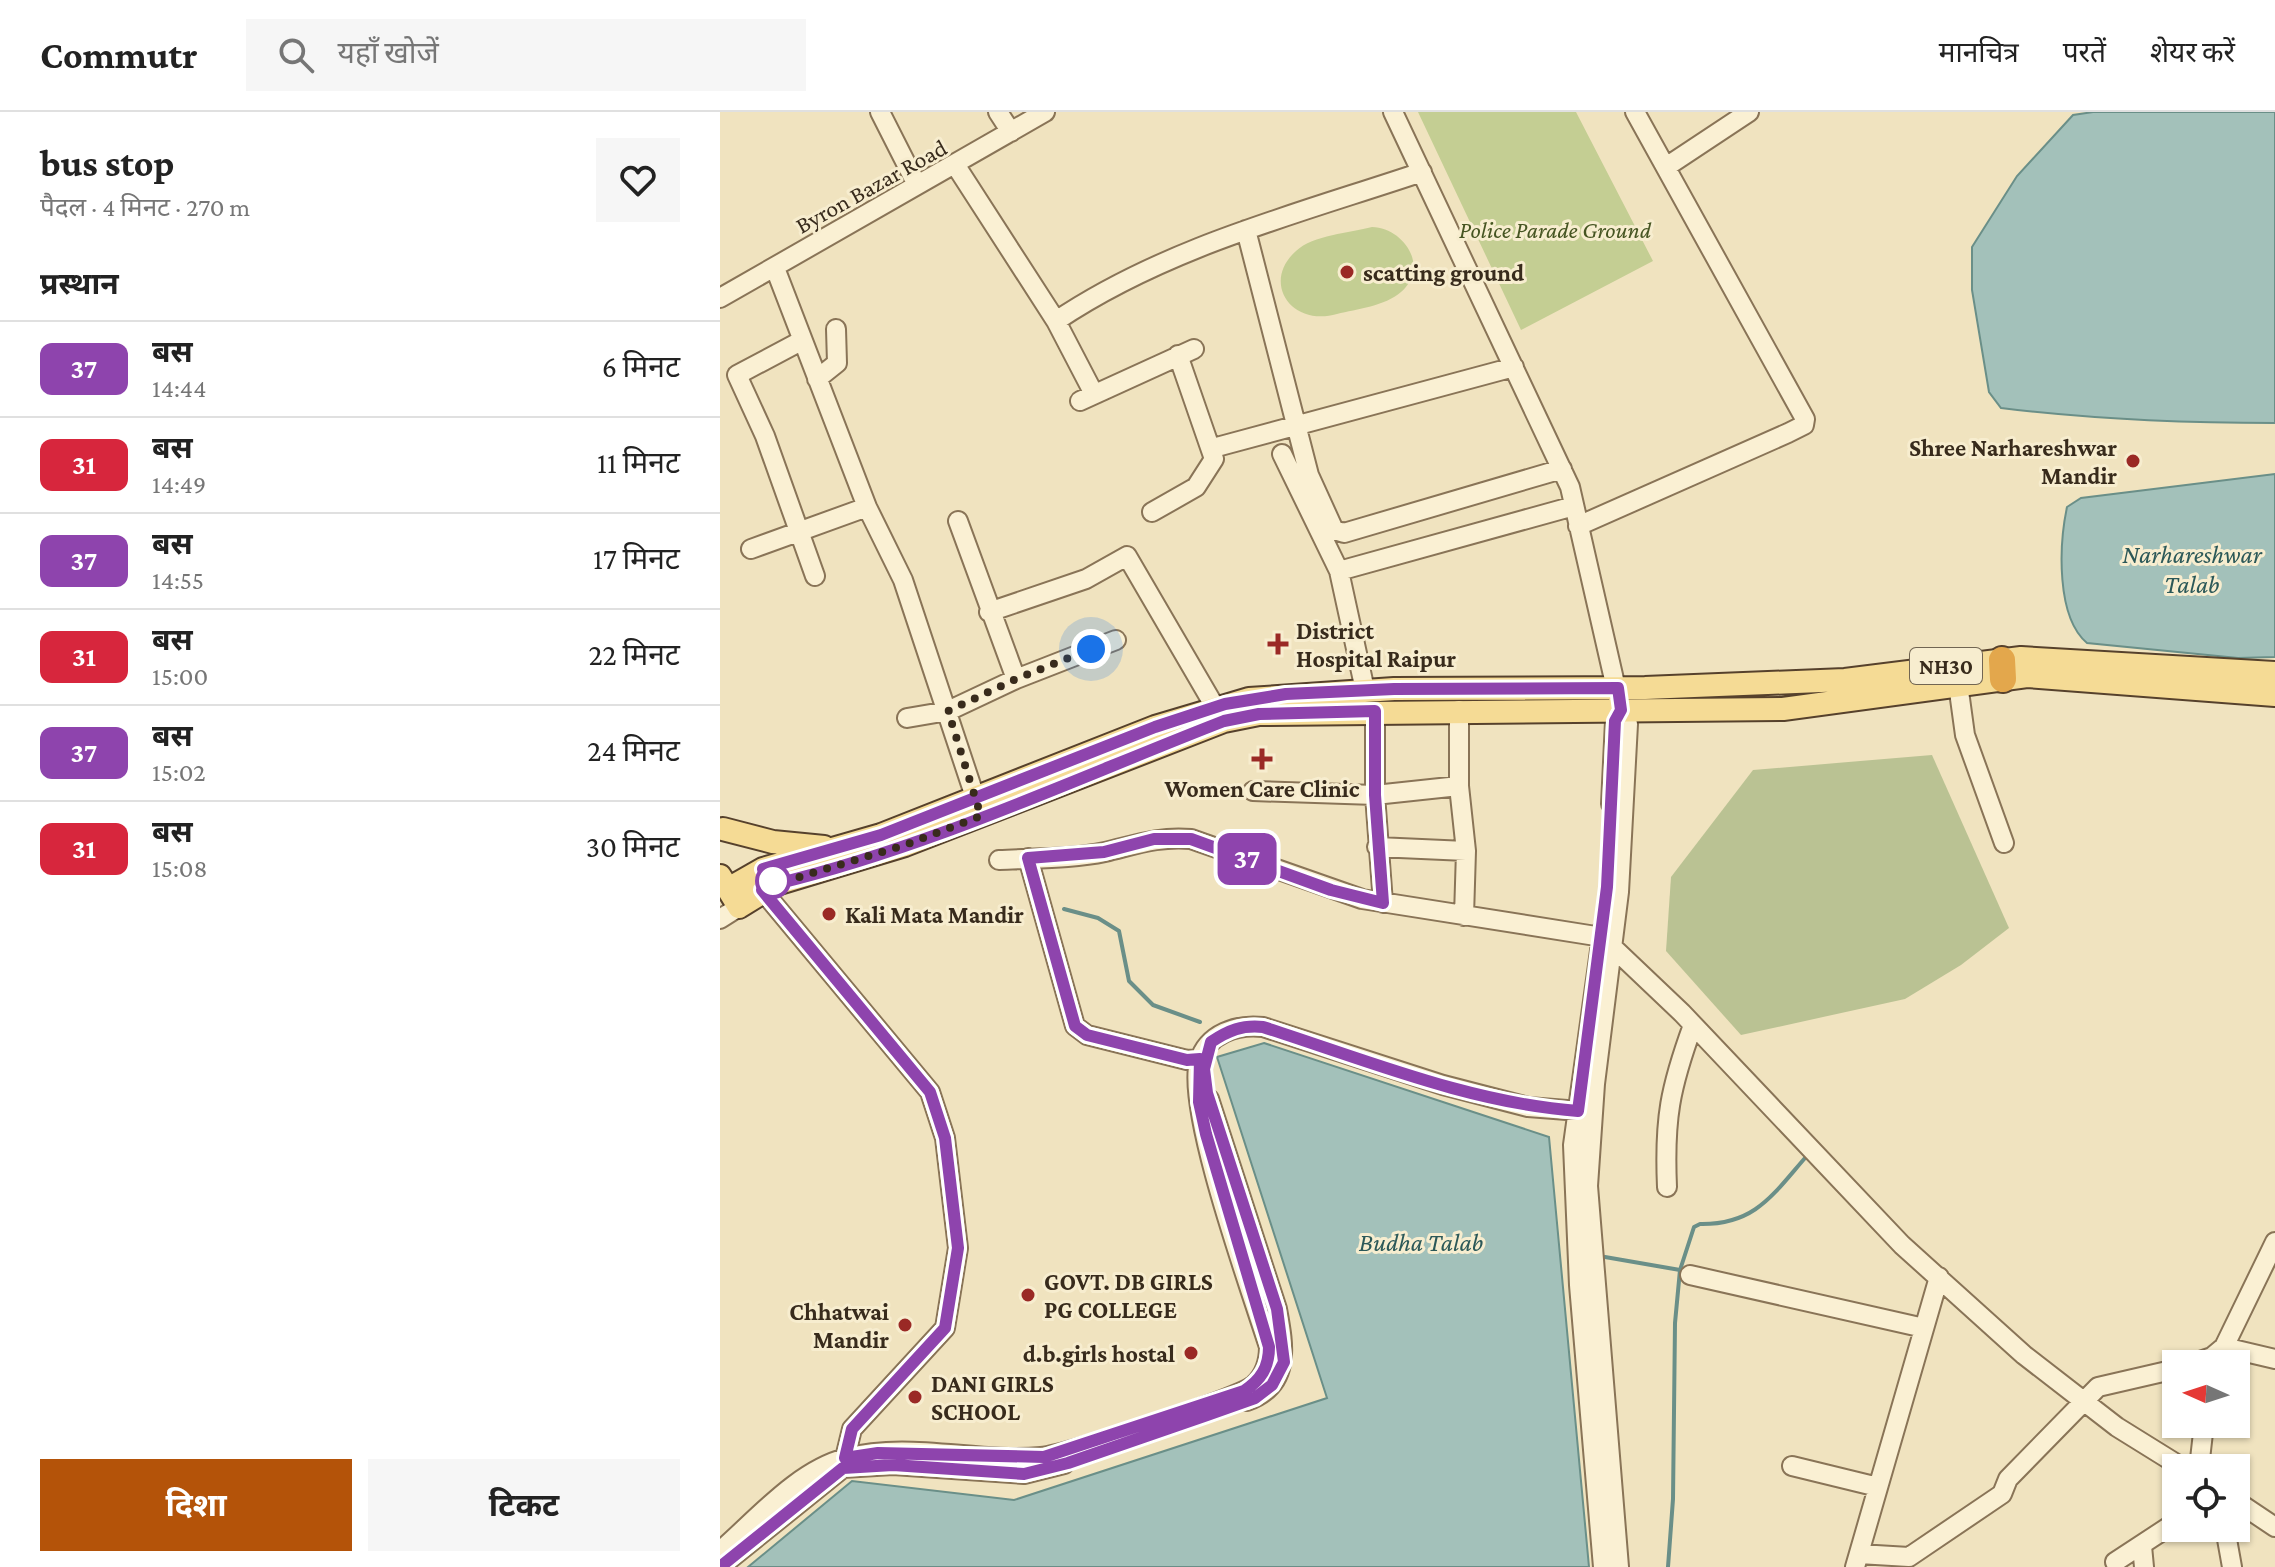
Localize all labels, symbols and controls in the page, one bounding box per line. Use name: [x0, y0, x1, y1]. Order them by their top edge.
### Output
search box: [246, 19, 806, 91]
icon: search: [274, 33, 318, 77]
text: Commutr: [40, 34, 198, 76]
text: यहाँ खोजें: [338, 36, 439, 69]
text: मानचित्र: [1939, 37, 2019, 68]
text: परतें: [2063, 37, 2106, 68]
text: शेयर करें: [2150, 37, 2235, 68]
street label: Byron Bazar Road: [791, 133, 952, 239]
button: heart: [596, 138, 680, 222]
text: bus stop: [40, 142, 174, 184]
text: पैदल · 4 मिनट · 270 m: [40, 193, 250, 222]
park label: Police Parade Ground: [1459, 216, 1652, 243]
place label: scatting ground: [1363, 259, 1524, 286]
marker: scatting ground: [1338, 263, 1356, 281]
text: प्रस्थान: [40, 267, 119, 300]
text: बस: [152, 335, 193, 368]
text: 6 मिनट: [602, 350, 680, 383]
text: 37: [71, 353, 97, 384]
text: 14:44: [152, 374, 206, 403]
text: बस: [152, 431, 193, 464]
place label: Shree Narhareshwar Mandir: [1909, 434, 2117, 489]
text: 11 मिनट: [597, 446, 680, 479]
text: 31: [72, 449, 96, 480]
marker: Shree Narhareshwar Mandir: [2124, 452, 2142, 470]
text: 14:49: [152, 470, 206, 499]
text: बस: [152, 527, 193, 560]
water label: Narhareshwar Talab: [2122, 540, 2263, 599]
text: 17 मिनट: [593, 542, 680, 575]
text: 37: [71, 545, 97, 576]
text: 14:55: [152, 566, 204, 595]
place label: District Hospital Raipur: [1296, 617, 1457, 672]
text: बस: [152, 623, 193, 656]
your location: [1071, 629, 1111, 669]
marker: District Hospital Raipur: [1267, 633, 1289, 655]
text: 22 मिनट: [588, 638, 680, 671]
text: 31: [72, 641, 96, 672]
road number: NH30: [1910, 648, 1982, 684]
text: 15:00: [152, 662, 208, 691]
text: बस: [152, 719, 193, 752]
text: 24 मिनट: [587, 734, 680, 767]
text: 37: [71, 737, 97, 768]
marker: Women Care Clinic: [1251, 748, 1273, 770]
text: 15:02: [152, 758, 206, 787]
place label: Women Care Clinic: [1164, 775, 1360, 802]
text: बस: [152, 815, 193, 848]
text: 30 मिनट: [586, 830, 680, 863]
text: 31: [72, 833, 96, 864]
line badge: 37: [1211, 833, 1283, 885]
text: 37: [1234, 843, 1260, 874]
text: 15:08: [152, 854, 208, 883]
unlabelled marker: [756, 864, 790, 898]
place label: Kali Mata Mandir: [845, 901, 1024, 928]
marker: Kali Mata Mandir: [820, 905, 838, 923]
water label: Budha Talab: [1359, 1228, 1483, 1257]
place label: GOVT. DB GIRLS PG COLLEGE: [1044, 1268, 1213, 1323]
marker: GOVT. DB GIRLS PG COLLEGE: [1019, 1286, 1037, 1304]
place label: Chhatwai Mandir: [789, 1298, 889, 1353]
marker: Chhatwai Mandir: [896, 1316, 914, 1334]
place label: d.b.girls hostal: [1023, 1340, 1175, 1367]
marker: d.b.girls hostal: [1182, 1344, 1200, 1362]
north arrow: [2162, 1350, 2250, 1438]
map controls: [2162, 1350, 2250, 1542]
place label: DANI GIRLS SCHOOL: [931, 1370, 1054, 1425]
marker: DANI GIRLS SCHOOL: [906, 1388, 924, 1406]
button: locate: [2162, 1454, 2250, 1542]
button: दिशा: [40, 1459, 352, 1551]
button: टिकट: [368, 1459, 680, 1551]

